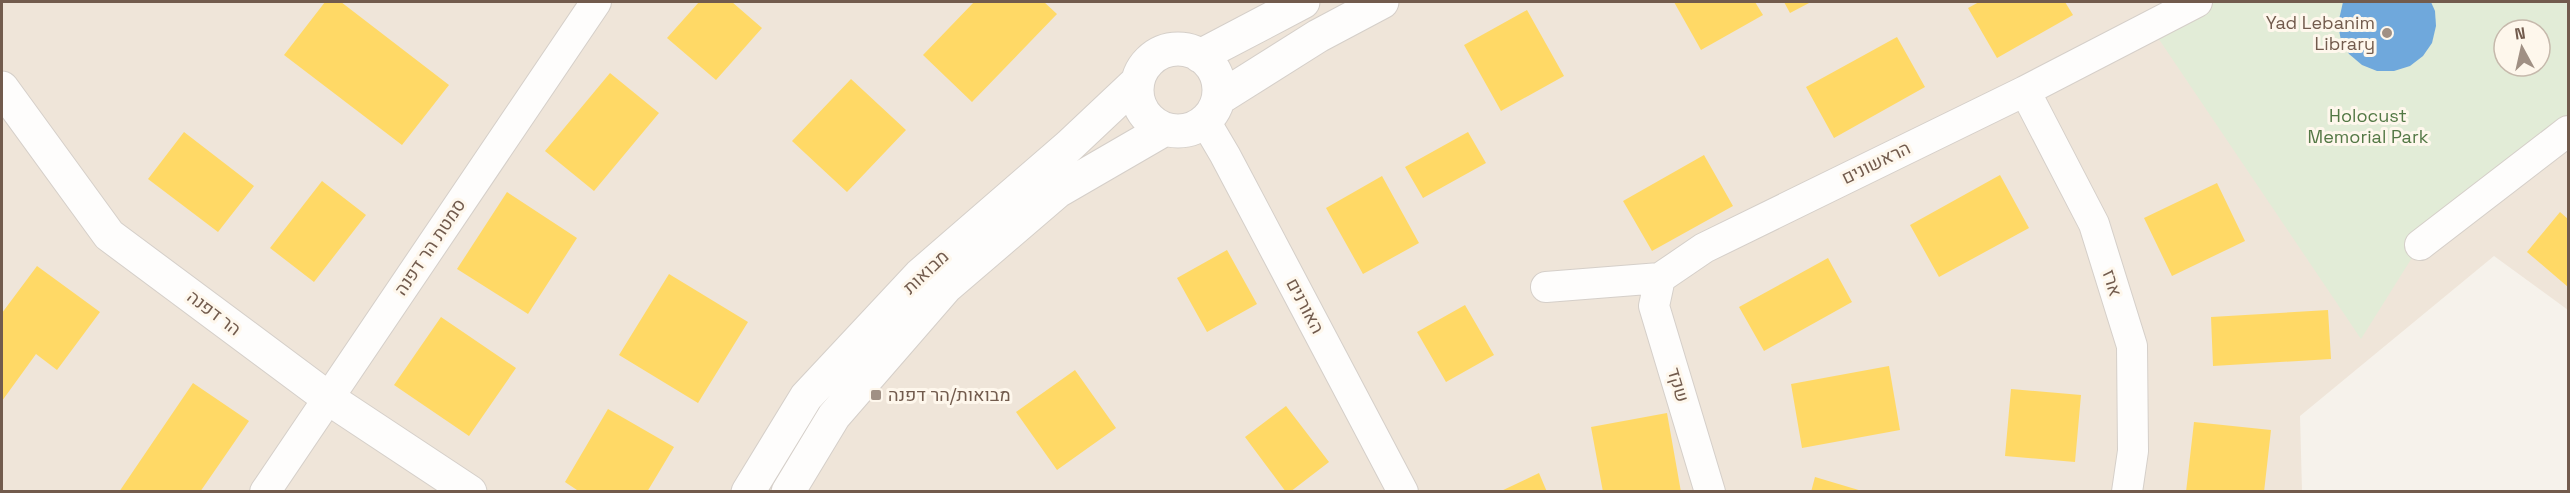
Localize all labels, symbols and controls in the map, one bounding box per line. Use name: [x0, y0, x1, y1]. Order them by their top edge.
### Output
place label: Yad Lebanim Library: [2266, 11, 2375, 55]
north arrow: [2492, 18, 2552, 78]
text: N: [2513, 22, 2527, 45]
marker: Yad Lebanim Library: [2380, 26, 2394, 40]
park label: Holocust Memorial Park: [2308, 104, 2429, 148]
street label: הראשונים: [1838, 136, 1914, 189]
street label: סמטת הר דפנה: [389, 194, 470, 299]
street label: מבואות: [898, 245, 953, 299]
street label: ארז: [2098, 267, 2127, 299]
street label: האורנים: [1281, 274, 1330, 338]
street label: הר דפנה: [183, 285, 246, 340]
street label: שקד: [1662, 365, 1695, 405]
place label: מבואות/הר דפנה: [888, 383, 1011, 406]
marker: מבואות/הר דפנה: [869, 388, 883, 402]

